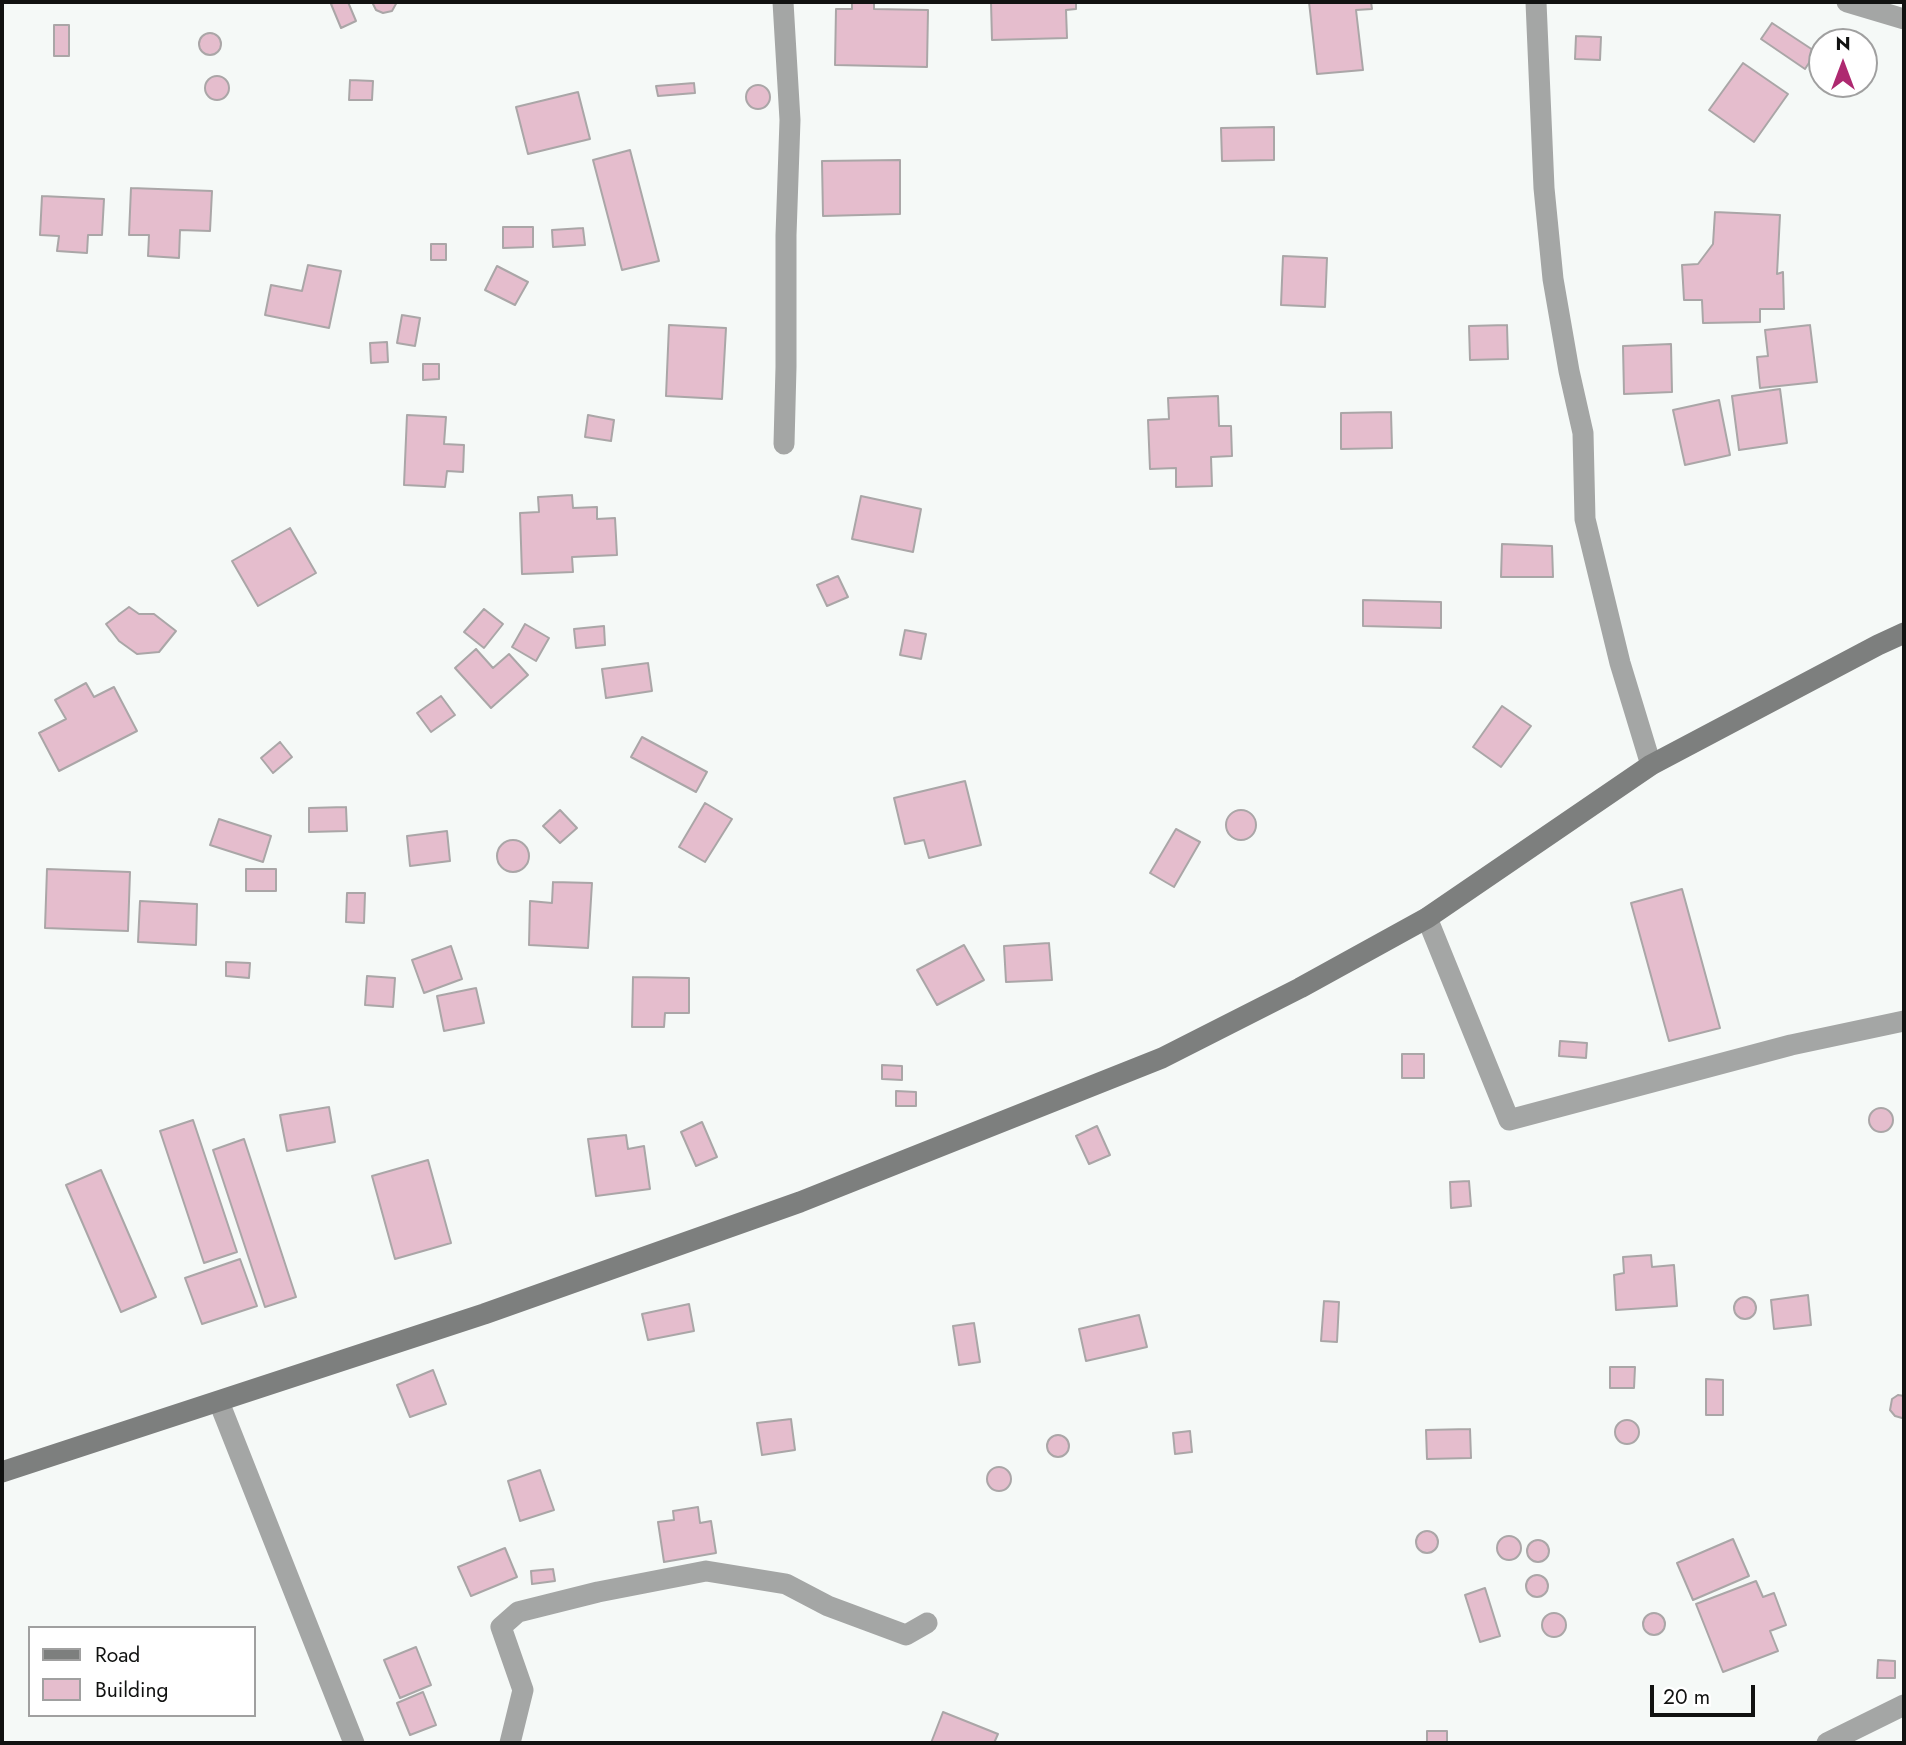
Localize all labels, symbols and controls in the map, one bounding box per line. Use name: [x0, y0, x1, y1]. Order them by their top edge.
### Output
north arrow: [1808, 28, 1878, 98]
text: N: [1835, 30, 1851, 57]
legend: [28, 1626, 256, 1717]
text: Road: [95, 1640, 140, 1670]
scale bar: [1654, 1672, 1759, 1716]
text: Building: [95, 1675, 168, 1705]
text: 20 m: [1663, 1682, 1710, 1712]

